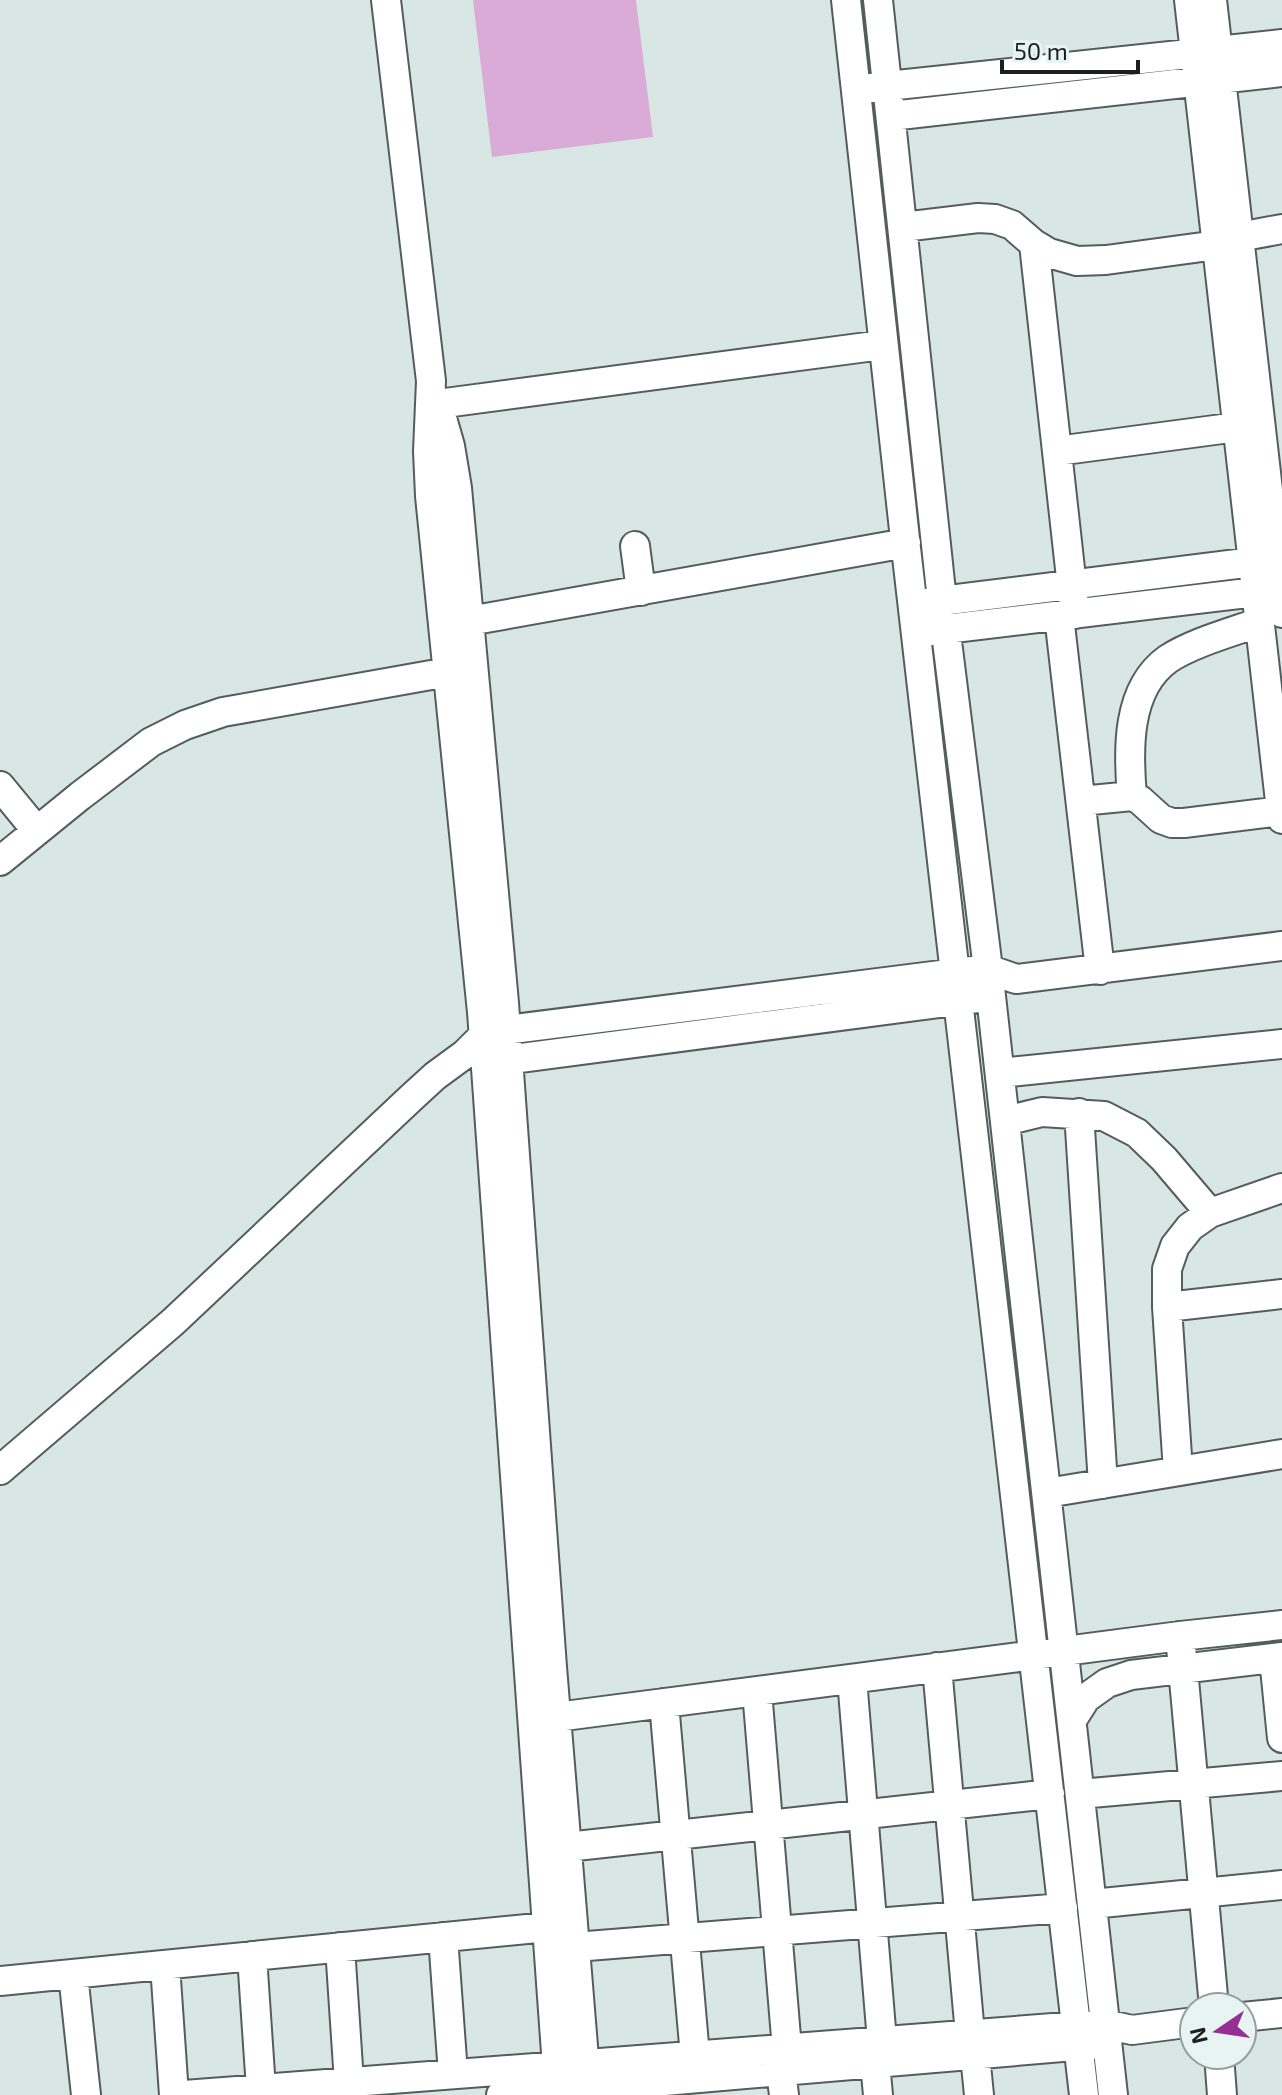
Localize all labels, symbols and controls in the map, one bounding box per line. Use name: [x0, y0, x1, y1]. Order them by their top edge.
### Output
scale bar: [1002, 24, 1138, 74]
text: 50 m: [1014, 36, 1068, 65]
north arrow: [1178, 1991, 1258, 2071]
text: N: [1183, 2025, 1212, 2046]

